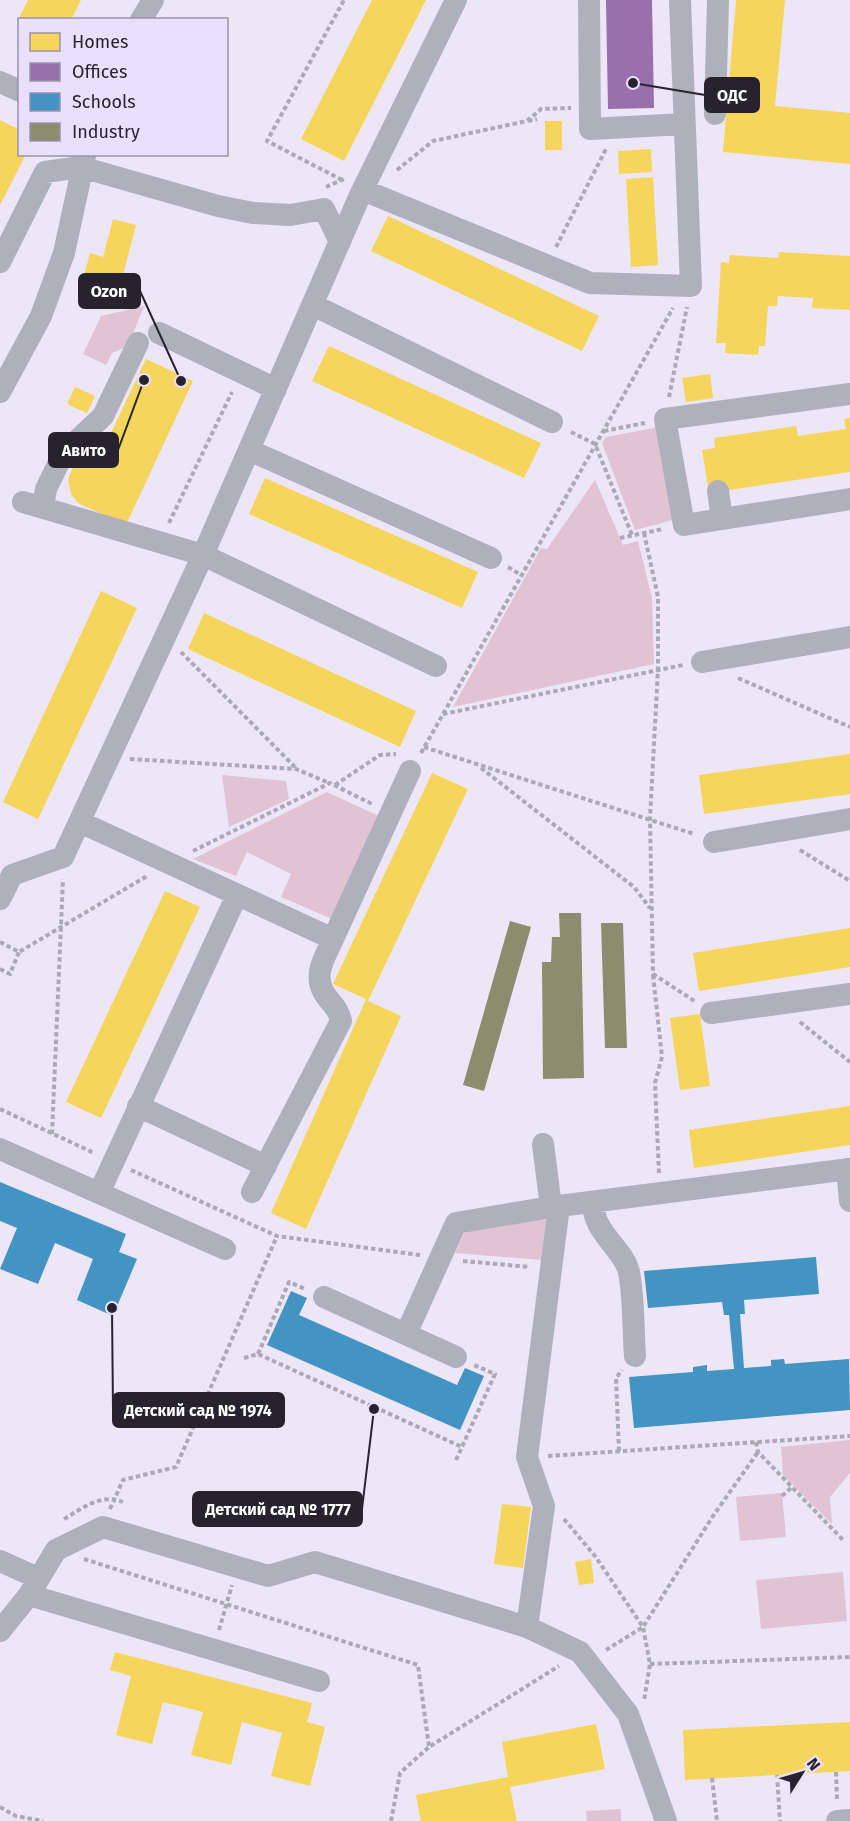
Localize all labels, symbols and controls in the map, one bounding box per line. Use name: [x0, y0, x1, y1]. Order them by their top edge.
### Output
legend: [18, 18, 228, 156]
text: Homes: [72, 31, 128, 53]
text: Offices: [72, 61, 127, 83]
callout: ОДС: [705, 78, 759, 112]
text: ОДС: [717, 86, 748, 105]
text: Schools: [72, 91, 136, 113]
text: Industry: [72, 121, 140, 143]
callout: Ozon: [79, 274, 140, 308]
text: Ozon: [91, 282, 127, 301]
callout: Авито: [49, 433, 118, 467]
text: Авито: [61, 441, 106, 460]
callout: Детский сад № 1974: [113, 1393, 284, 1427]
text: Детский сад № 1974: [123, 1401, 272, 1420]
callout: Детский сад № 1777: [193, 1492, 362, 1526]
text: Детский сад № 1777: [204, 1500, 351, 1519]
north arrow: [772, 1743, 832, 1803]
text: N: [803, 1754, 824, 1774]

